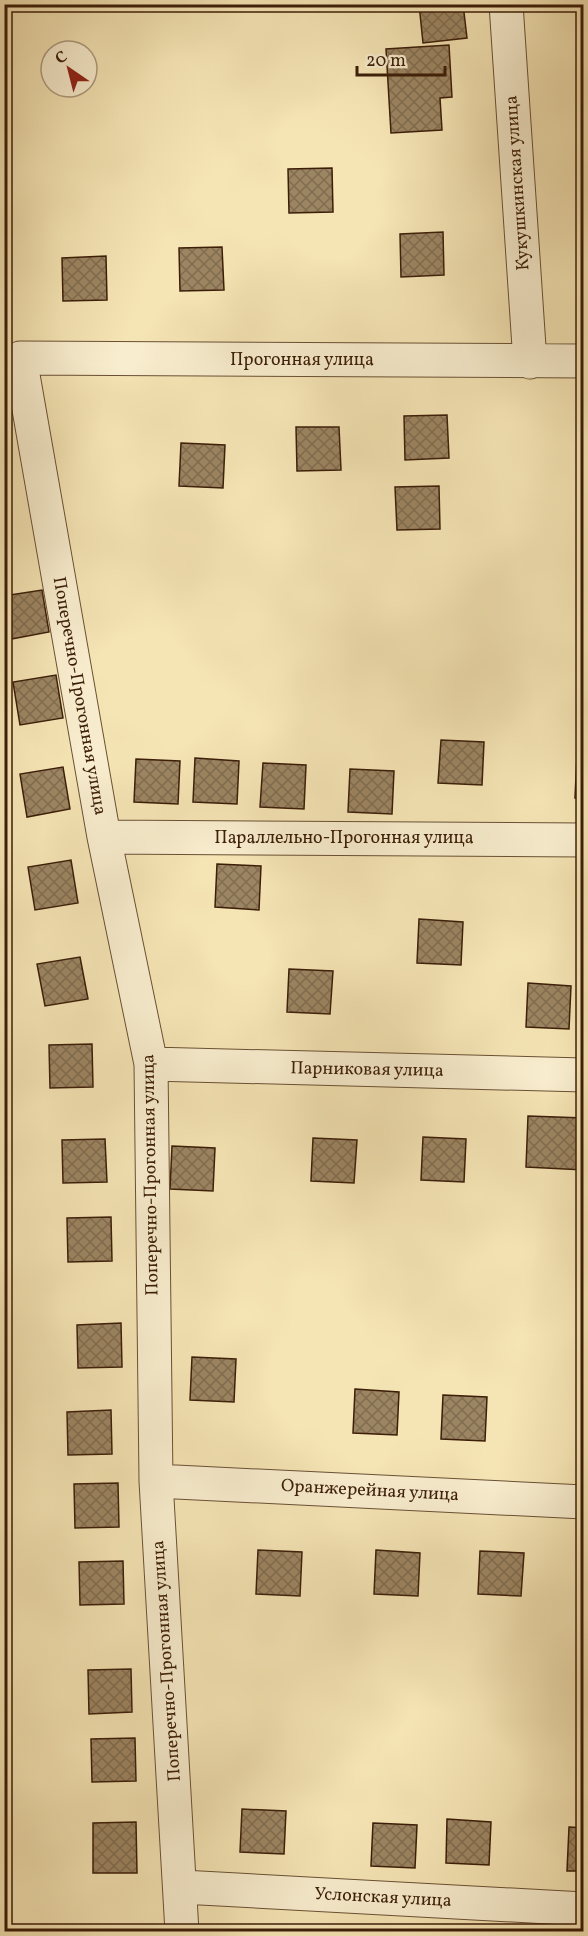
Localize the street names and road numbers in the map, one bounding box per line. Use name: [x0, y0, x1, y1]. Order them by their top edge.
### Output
street label: Кукушкинская улица: [499, 95, 537, 271]
street label: Прогонная улица: [230, 348, 374, 373]
street label: Поперечно-Прогонная улица: [46, 575, 112, 817]
street label: Параллельно-Прогонная улица: [214, 826, 474, 851]
street label: Поперечно-Прогонная улица: [136, 1054, 166, 1296]
street label: Парниковая улица: [290, 1056, 444, 1084]
street label: Оранжерейная улица: [280, 1474, 460, 1508]
street label: Поперечно-Прогонная улица: [146, 1539, 188, 1783]
street label: Услонская улица: [314, 1882, 452, 1914]

